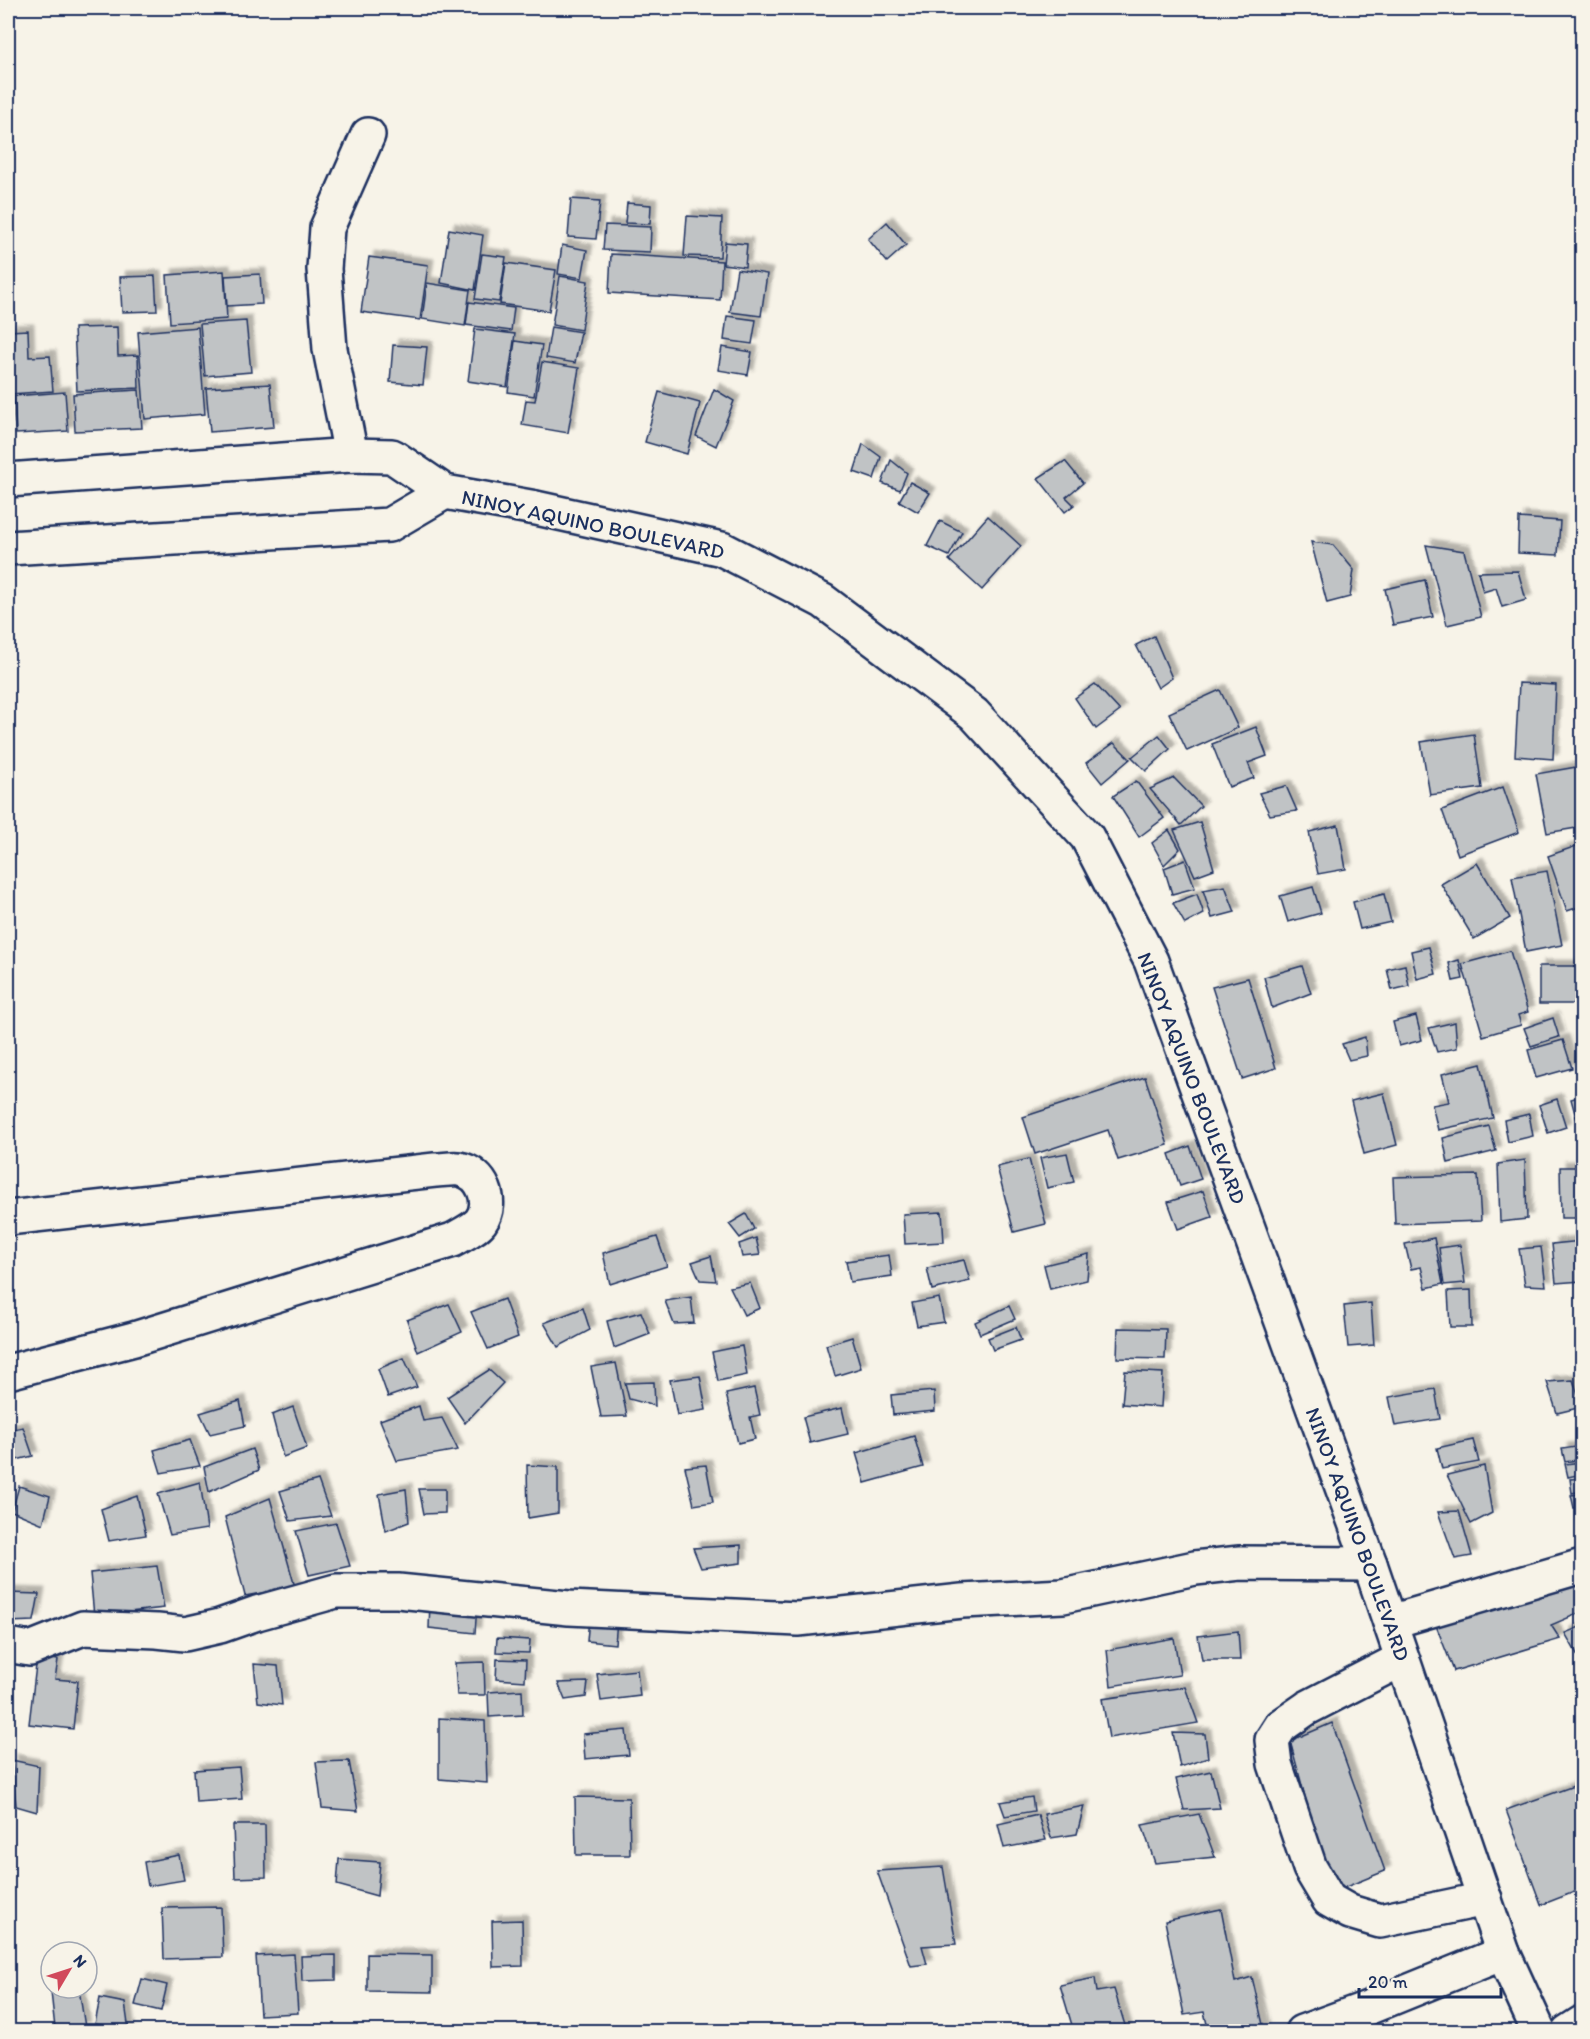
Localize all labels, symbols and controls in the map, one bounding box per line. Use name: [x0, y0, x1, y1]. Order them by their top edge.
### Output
street label: NINOY AQUINO BOULEVARD: [459, 484, 727, 564]
street label: NINOY AQUINO BOULEVARD: [1132, 948, 1252, 1208]
street label: NINOY AQUINO BOULEVARD: [1300, 1404, 1416, 1664]
north arrow: [39, 1940, 99, 2000]
text: N: [69, 1951, 91, 1971]
scale bar: [1359, 1961, 1502, 1999]
text: 20 m: [1368, 1971, 1408, 1993]

